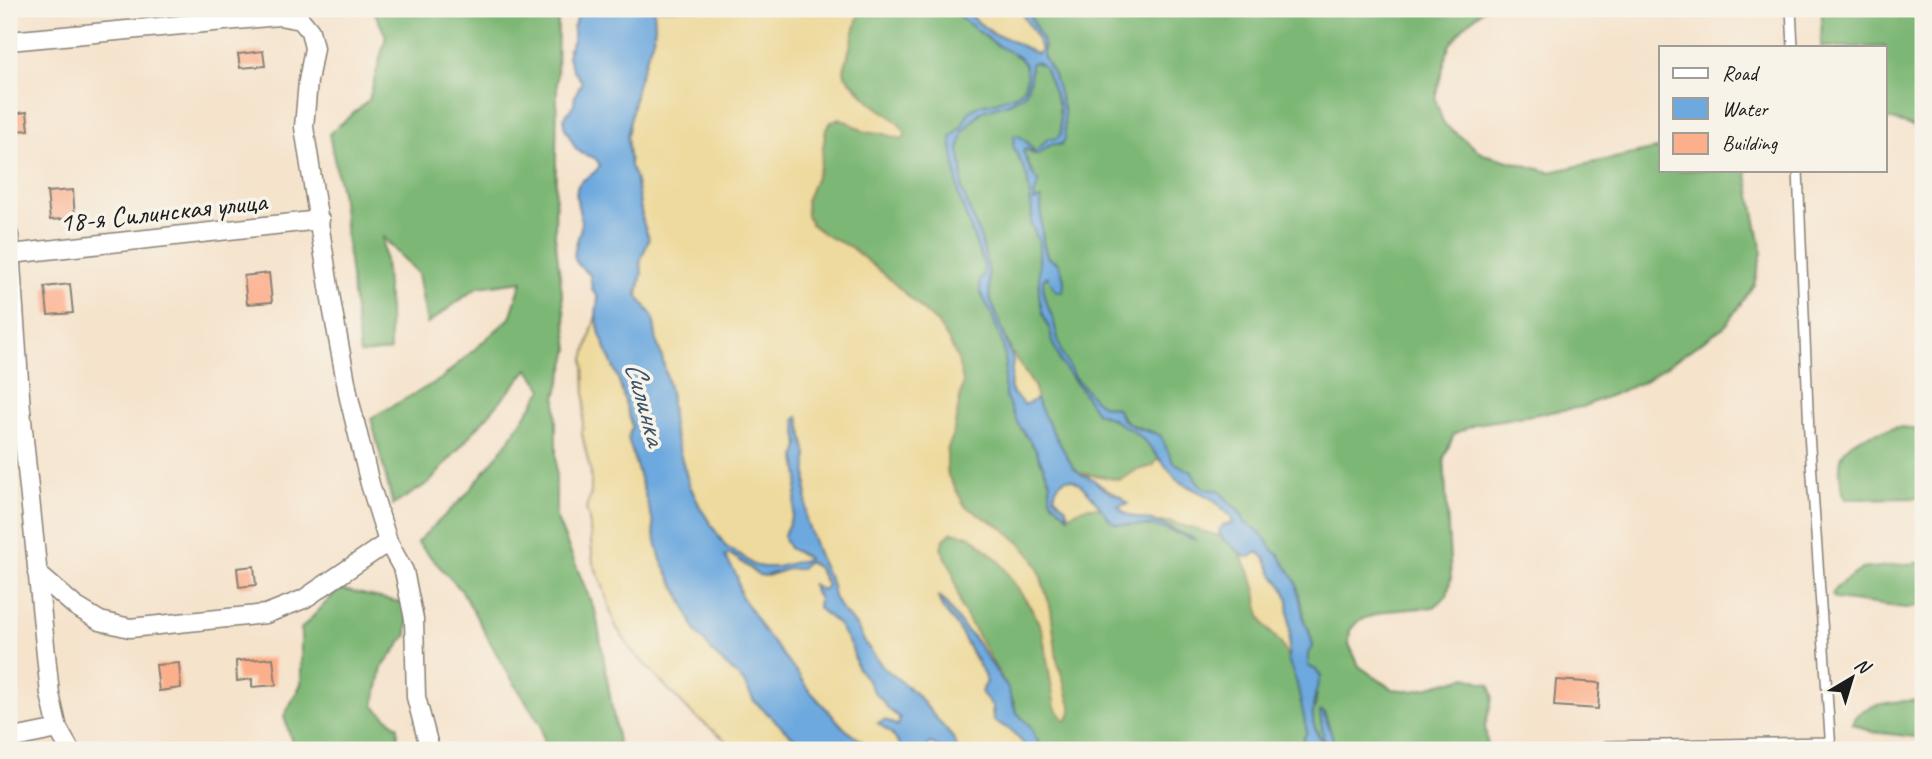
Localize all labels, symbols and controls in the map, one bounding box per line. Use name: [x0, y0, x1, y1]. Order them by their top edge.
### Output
legend: [1659, 46, 1886, 172]
text: Road: [1722, 60, 1761, 86]
text: Water: [1722, 96, 1769, 122]
text: Building: [1722, 130, 1779, 156]
street label: 18-я Силинская улица: [58, 183, 270, 240]
water label: Силинка: [617, 357, 676, 452]
north arrow: [1816, 644, 1886, 714]
text: N: [1850, 652, 1876, 680]

